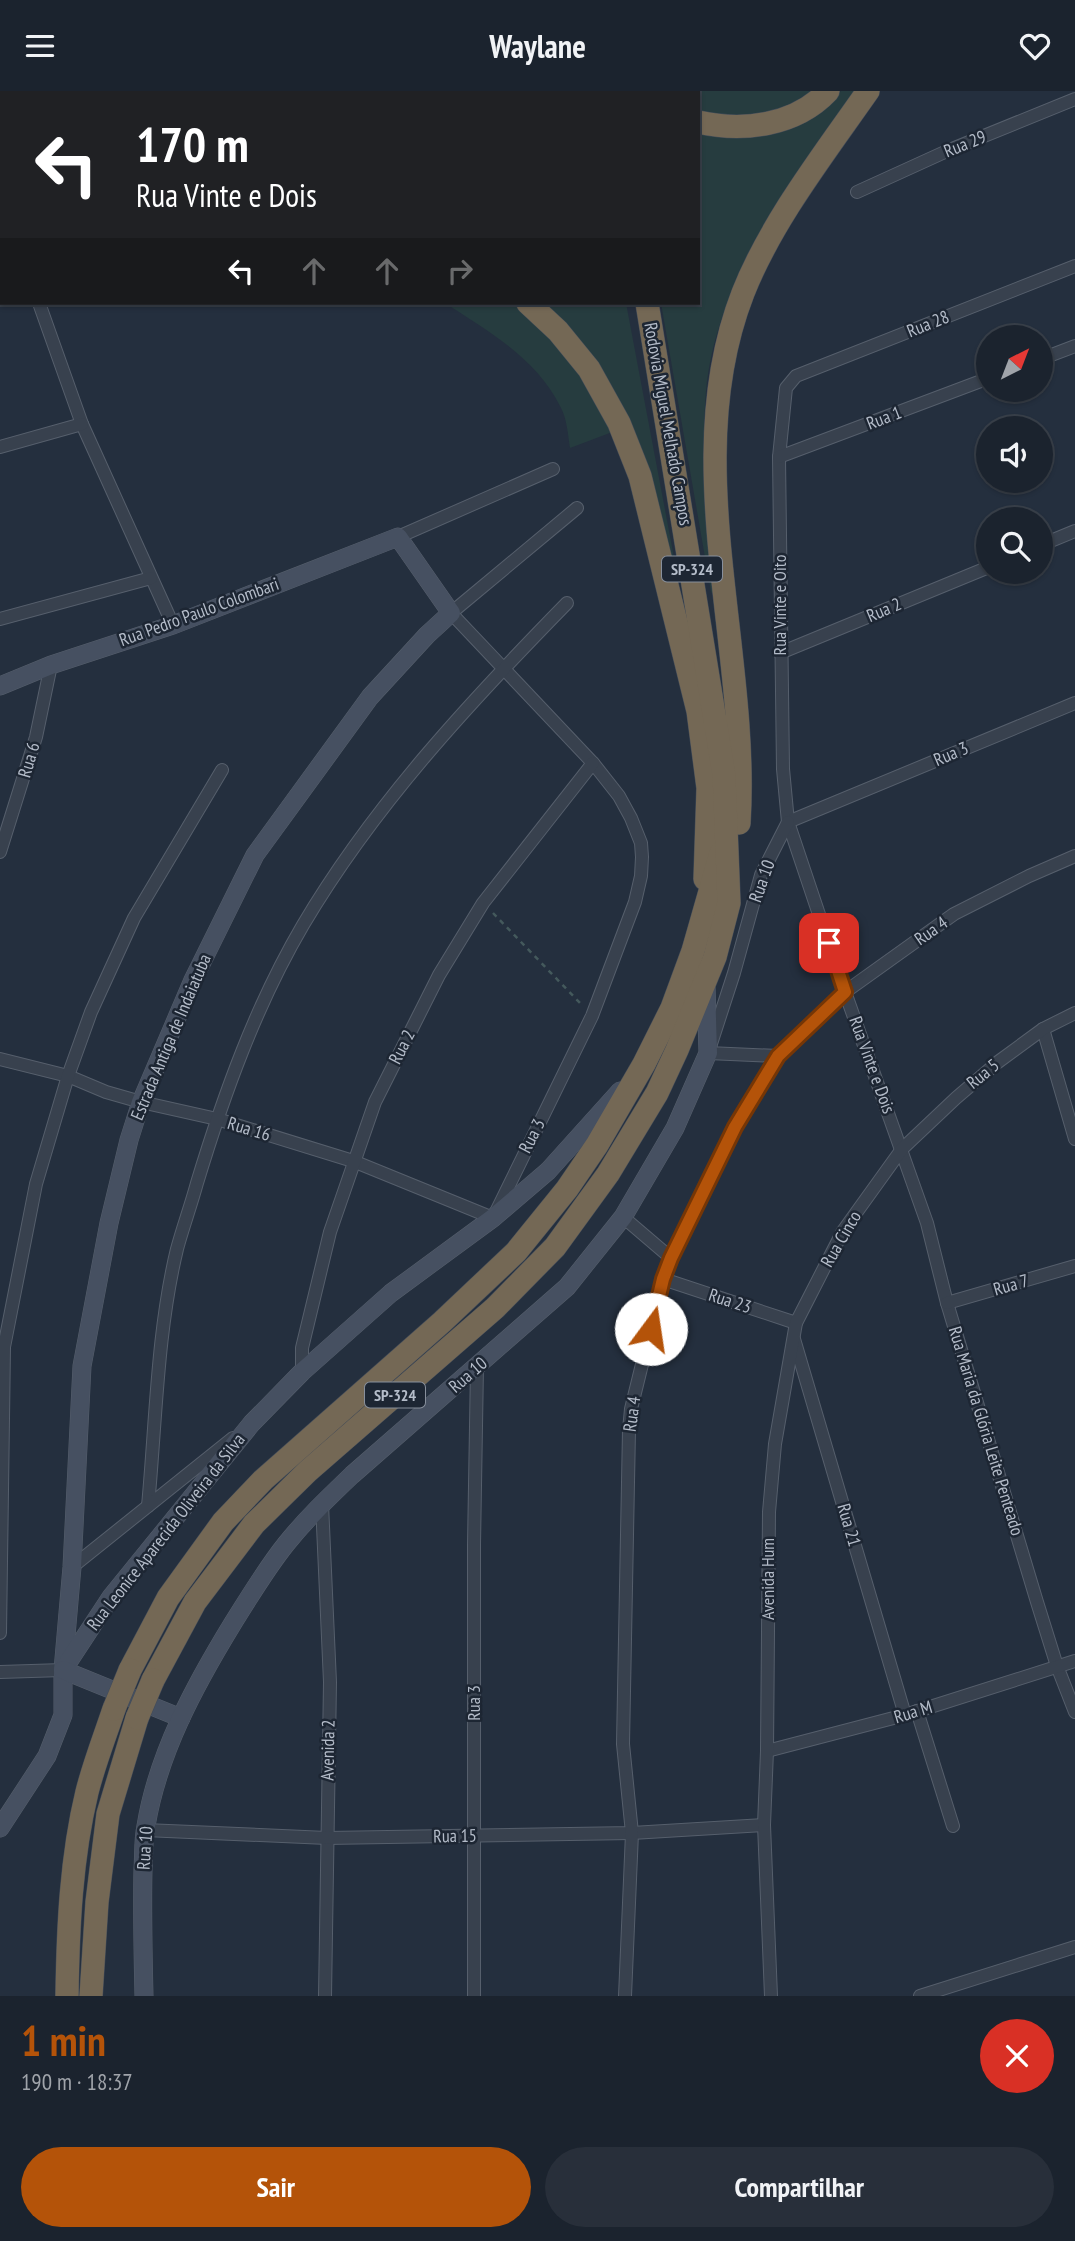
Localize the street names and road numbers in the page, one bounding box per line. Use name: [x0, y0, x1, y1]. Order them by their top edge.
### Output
street label: Rua 29: [940, 125, 989, 162]
street label: Rua 28: [903, 305, 952, 342]
street label: Rodovia Miguel Melhado Campos: [639, 321, 698, 527]
street label: Rua 1: [863, 400, 905, 435]
street label: Rua Vinte e Oito: [768, 554, 791, 655]
road number: SP-324: [662, 557, 722, 582]
street label: Rua Pedro Paulo Colombari: [116, 572, 282, 651]
street label: Rua 2: [863, 592, 905, 627]
street label: Rua 3: [930, 736, 972, 771]
street label: Rua 6: [13, 740, 44, 780]
street label: Rua 10: [743, 856, 780, 905]
street label: Rua 4: [910, 911, 952, 950]
street label: Estrada Antiga de Indaiatuba: [125, 950, 216, 1123]
street label: Rua Vinte e Dois: [844, 1013, 901, 1117]
street label: Rua 2: [383, 1026, 420, 1068]
street label: Rua 5: [962, 1053, 1004, 1094]
street label: Rua 16: [225, 1111, 273, 1146]
street label: Rua 3: [513, 1115, 550, 1157]
street label: Rua Cinco: [815, 1206, 866, 1271]
street label: Rua 7: [991, 1269, 1031, 1300]
street label: Rua 23: [706, 1283, 754, 1318]
street label: Rua Maria da Glória Leite Penteado: [944, 1323, 1029, 1538]
street label: Rua 10: [444, 1352, 492, 1398]
road number: SP-324: [365, 1383, 425, 1407]
street label: Rua 4: [618, 1395, 645, 1433]
street label: Rua Leonice Aparecida Oliveira da Silva: [81, 1429, 250, 1635]
street label: Rua 21: [832, 1501, 867, 1549]
street label: Avenida Hum: [756, 1538, 779, 1620]
street label: Rua 3: [462, 1685, 485, 1721]
street label: Rua M: [891, 1695, 935, 1728]
street label: Avenida 2: [315, 1719, 340, 1781]
street label: Rua 15: [433, 1824, 477, 1847]
street label: Rua 10: [132, 1825, 157, 1871]

